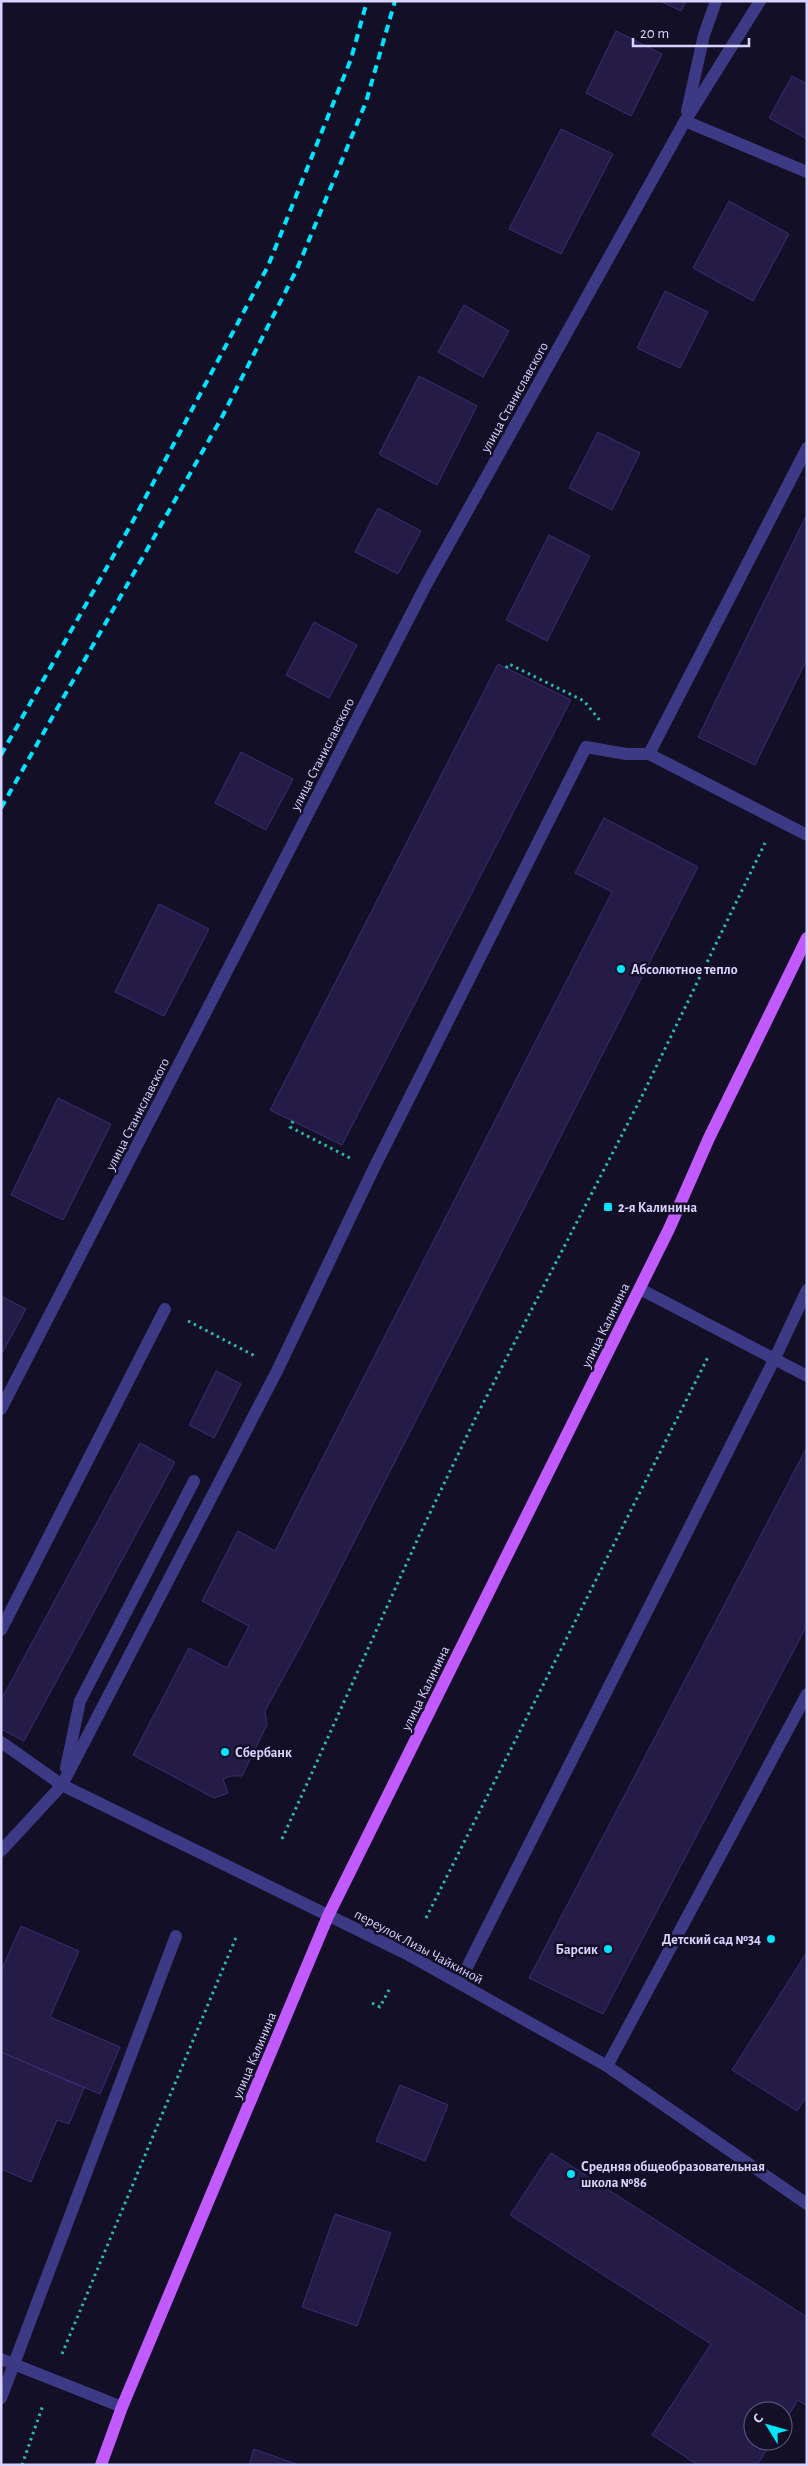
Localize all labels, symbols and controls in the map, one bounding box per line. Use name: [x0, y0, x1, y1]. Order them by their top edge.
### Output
scale bar: [633, 15, 749, 47]
text: 20 m: [640, 26, 669, 41]
street label: улица Станиславского: [478, 340, 551, 456]
street label: улица Станиславского: [288, 696, 357, 814]
marker: Абсолютное тепло: [615, 963, 627, 975]
place label: Абсолютное тепло: [631, 963, 738, 977]
street label: улица Станиславского: [103, 1056, 172, 1174]
marker: 2-я Калинина: [602, 1201, 614, 1213]
place label: 2-я Калинина: [618, 1201, 697, 1215]
street label: улица Калинина: [579, 1280, 633, 1371]
street label: улица Калинина: [399, 1643, 453, 1734]
marker: Сбербанк: [219, 1746, 231, 1758]
place label: Сбербанк: [235, 1746, 292, 1760]
street label: переулок Лизы Чайкиной: [352, 1907, 485, 1987]
place label: Детский сад №34: [662, 1933, 761, 1947]
marker: Детский сад №34: [765, 1933, 777, 1945]
place label: Барсик: [556, 1943, 598, 1957]
marker: Барсик: [602, 1943, 614, 1955]
street label: улица Калинина: [230, 2010, 280, 2102]
place label: Средняя общеобразовательная школа №86: [581, 2160, 765, 2190]
marker: Средняя общеобразовательная школа №86: [565, 2168, 577, 2180]
north arrow: [743, 2401, 793, 2451]
text: С: [750, 2411, 766, 2426]

